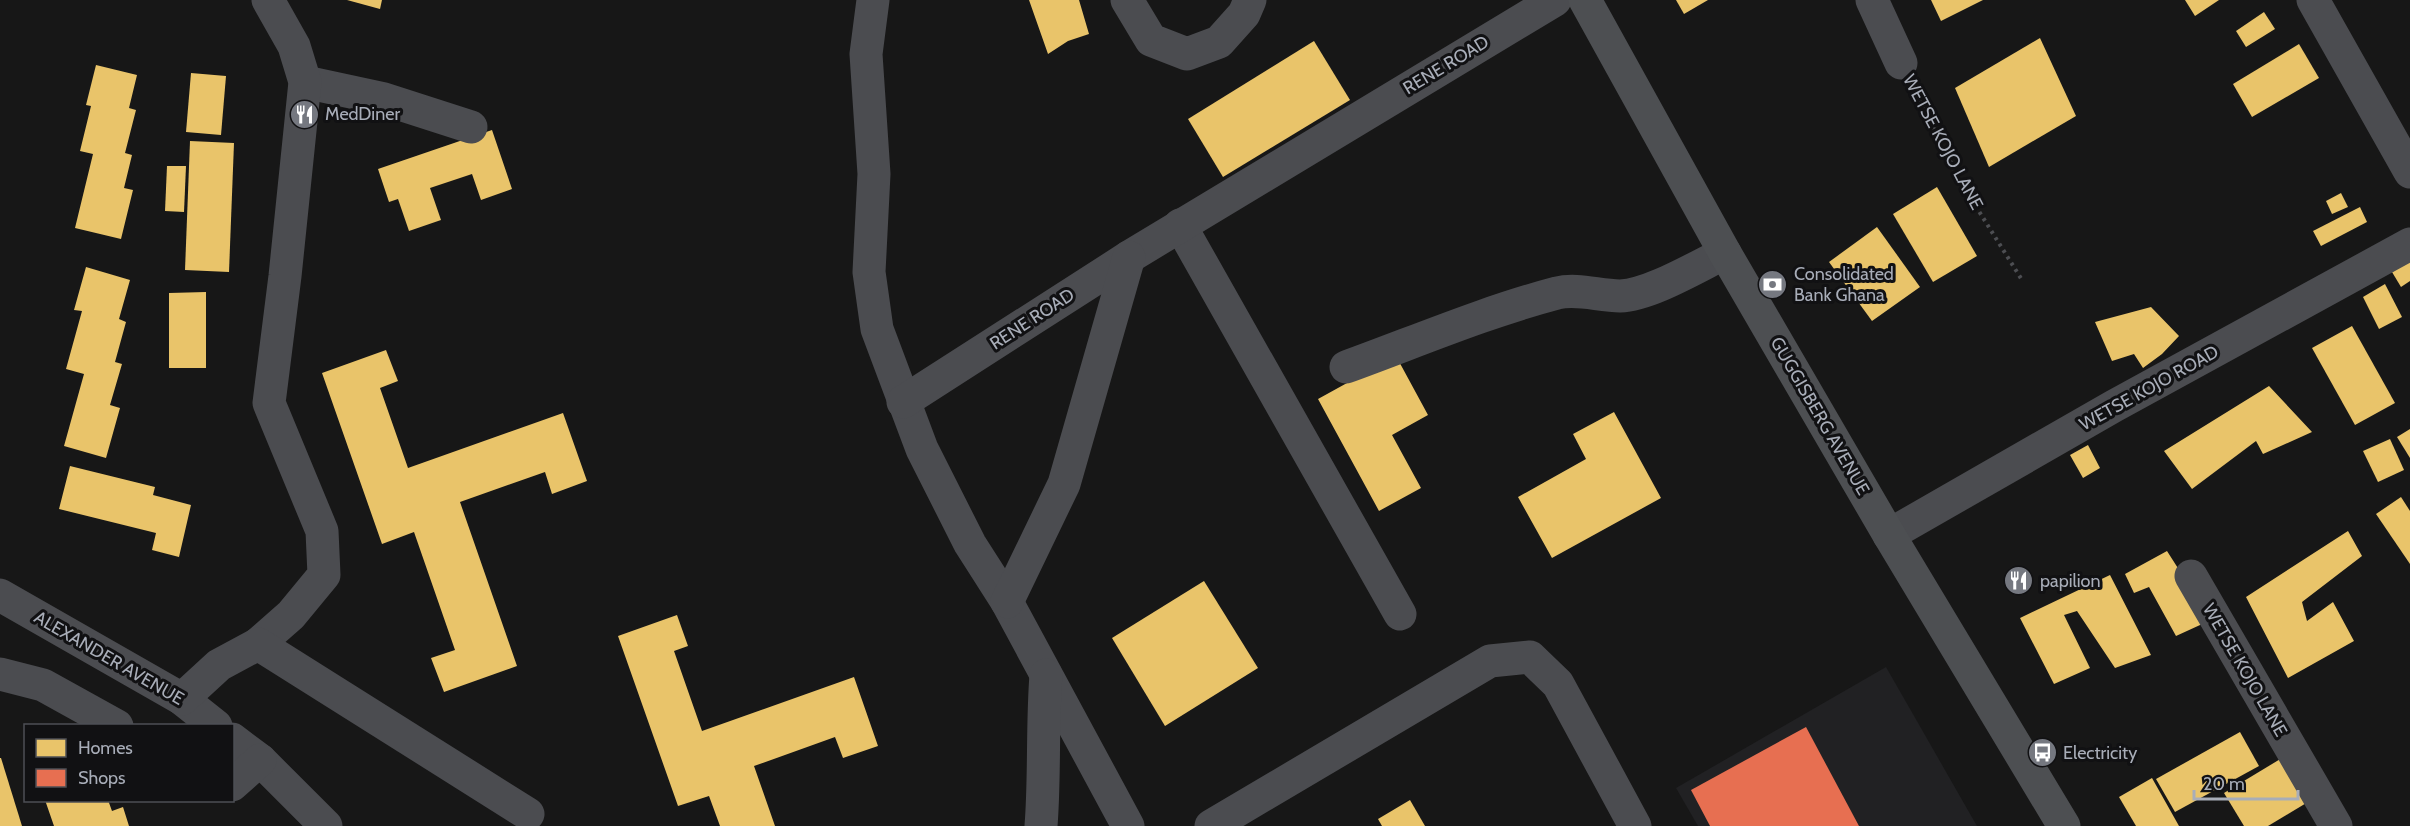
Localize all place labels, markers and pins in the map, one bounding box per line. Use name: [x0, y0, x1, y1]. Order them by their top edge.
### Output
restaurant icon: MedDiner: [288, 98, 320, 130]
place label: MedDiner: [325, 103, 400, 125]
place label: Consolidated Bank Ghana: [1794, 263, 1894, 306]
bank icon: Consolidated Bank Ghana: [1757, 268, 1789, 300]
restaurant icon: papilion: [2003, 565, 2035, 597]
place label: papilion: [2040, 570, 2101, 592]
bus stop icon: Electricity: [2026, 737, 2058, 769]
place label: Electricity: [2063, 742, 2137, 764]

